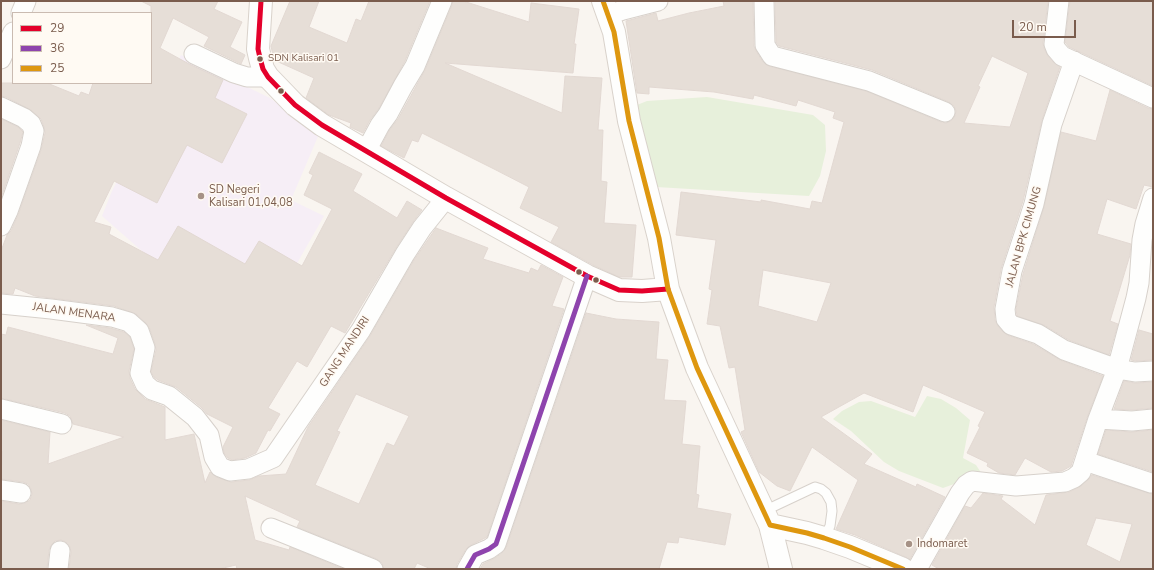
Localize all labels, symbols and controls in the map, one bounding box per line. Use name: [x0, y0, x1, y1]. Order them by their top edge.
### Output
legend: [12, 12, 152, 84]
scale bar: [1014, 12, 1078, 38]
text: 20 m: [1019, 19, 1047, 35]
text: 29: [50, 20, 64, 36]
text: 36: [50, 40, 64, 56]
place label: SDN Kalisari 01: [268, 53, 339, 65]
marker: SDN Kalisari 01: [255, 54, 265, 64]
text: 25: [50, 60, 64, 76]
unlabelled marker: [276, 86, 286, 96]
place label: SD Negeri Kalisari 01,04,08: [209, 183, 293, 209]
street label: JALAN BPK CIMUNG: [1003, 185, 1045, 289]
marker: SD Negeri Kalisari 01,04,08: [196, 191, 206, 201]
unlabelled marker: [574, 267, 584, 277]
unlabelled marker: [591, 275, 601, 285]
street label: JALAN MENARA: [32, 301, 116, 325]
street label: GANG MANDIRI: [317, 314, 373, 390]
place label: Indomaret: [917, 537, 967, 551]
marker: Indomaret: [904, 539, 914, 549]

